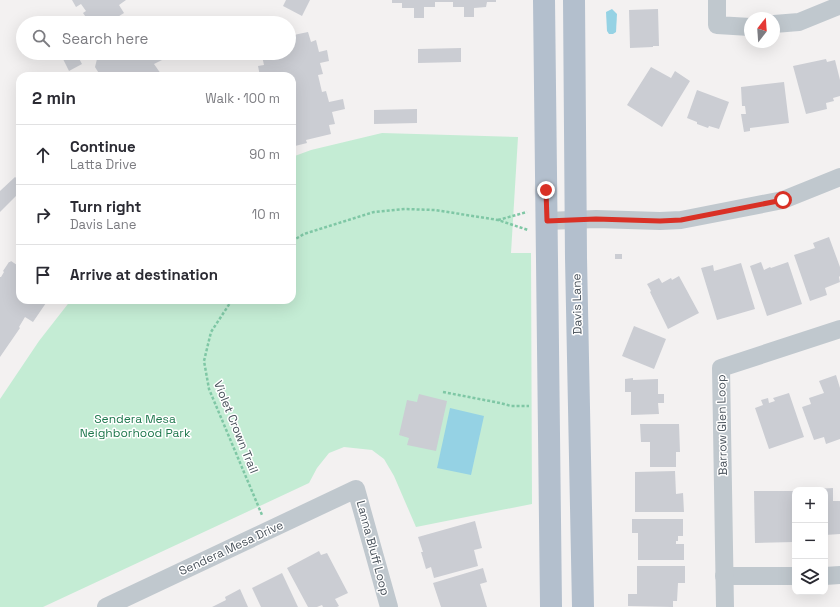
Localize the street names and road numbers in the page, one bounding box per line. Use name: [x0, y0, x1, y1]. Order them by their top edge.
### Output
street label: Davis Lane: [568, 273, 586, 335]
street label: Barrow Glen Loop: [713, 374, 731, 476]
street label: Violet Crown Trail: [210, 378, 262, 476]
street label: Lanna Bluff Loop: [353, 499, 393, 597]
street label: Sendera Mesa Drive: [176, 517, 286, 579]

